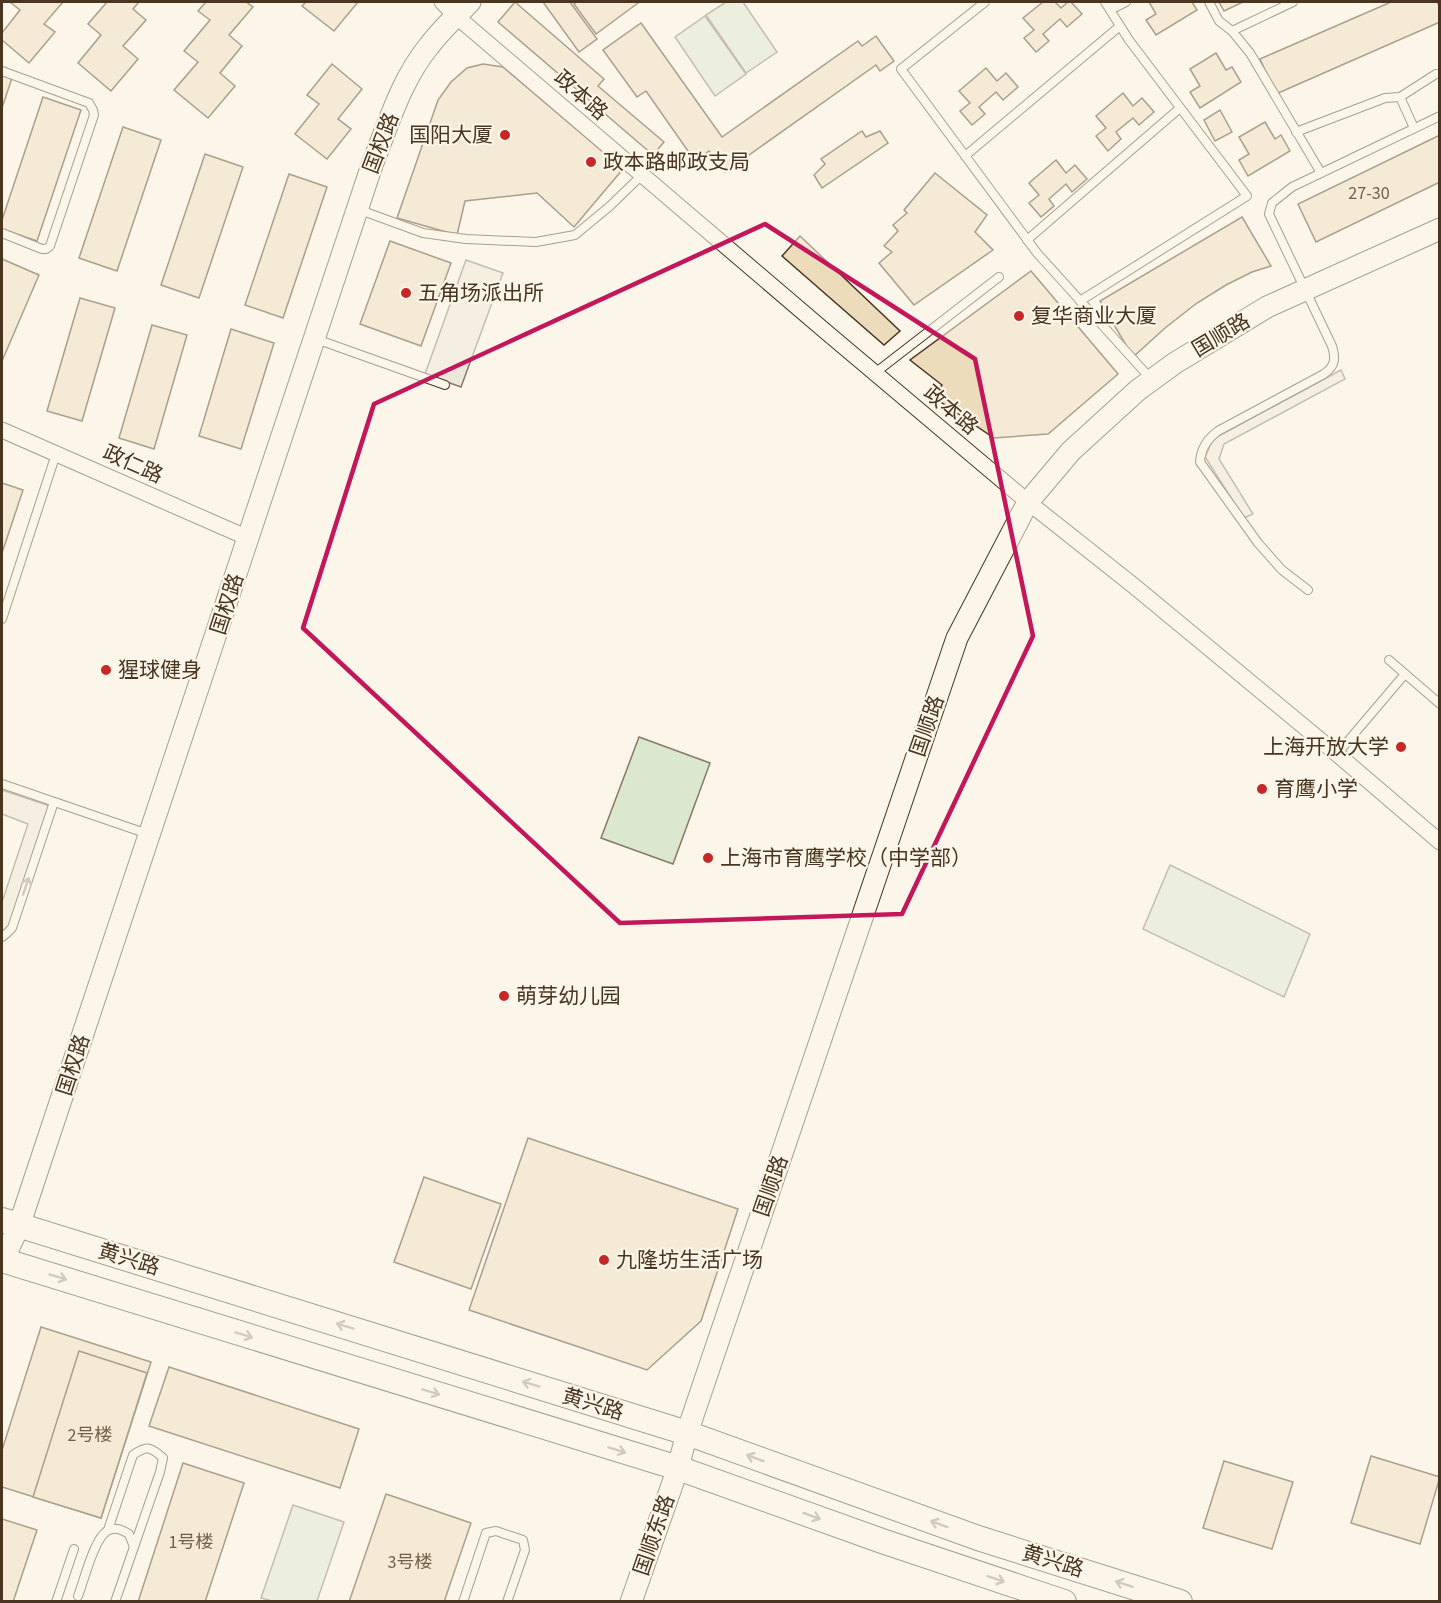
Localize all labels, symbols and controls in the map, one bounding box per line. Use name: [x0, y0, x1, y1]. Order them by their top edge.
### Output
street label: 政本路: [547, 63, 615, 127]
street label: 国权路: [356, 108, 406, 178]
place label: 国阳大厦: [409, 120, 493, 150]
marker: 国阳大厦: [498, 128, 512, 142]
place label: 政本路邮政支局: [603, 147, 750, 177]
marker: 政本路邮政支局: [584, 155, 598, 169]
house number: 27-30: [1348, 181, 1390, 206]
place label: 五角场派出所: [418, 278, 544, 308]
marker: 五角场派出所: [399, 286, 413, 300]
place label: 复华商业大厦: [1031, 301, 1157, 331]
street label: 国顺路: [1186, 306, 1256, 364]
marker: 复华商业大厦: [1012, 309, 1026, 323]
street label: 政本路: [917, 378, 985, 442]
street label: 政仁路: [98, 437, 168, 491]
street label: 国权路: [203, 569, 251, 639]
place label: 猩球健身: [118, 655, 202, 685]
marker: 猩球健身: [99, 663, 113, 677]
street label: 国顺路: [903, 691, 951, 761]
place label: 上海开放大学: [1263, 732, 1389, 762]
marker: 上海开放大学: [1394, 740, 1408, 754]
place label: 育鹰小学: [1274, 774, 1358, 804]
marker: 育鹰小学: [1255, 782, 1269, 796]
place label: 上海市育鹰学校（中学部）: [720, 843, 972, 873]
marker: 上海市育鹰学校（中学部）: [701, 851, 715, 865]
one-way arrow: [21, 876, 32, 895]
place label: 萌芽幼儿园: [516, 981, 621, 1011]
marker: 萌芽幼儿园: [497, 989, 511, 1003]
street label: 国权路: [49, 1030, 97, 1100]
street label: 国顺路: [747, 1151, 795, 1221]
street label: 黄兴路: [94, 1235, 164, 1283]
place label: 九隆坊生活广场: [616, 1245, 763, 1275]
marker: 九隆坊生活广场: [597, 1253, 611, 1267]
one-way arrow: [48, 1272, 67, 1283]
one-way arrow: [336, 1320, 355, 1331]
one-way arrow: [235, 1330, 254, 1341]
one-way arrow: [522, 1378, 541, 1389]
street label: 黄兴路: [558, 1380, 628, 1428]
one-way arrow: [421, 1387, 440, 1398]
house number: 2号楼: [68, 1423, 112, 1448]
one-way arrow: [607, 1445, 626, 1456]
one-way arrow: [747, 1451, 765, 1462]
street label: 国顺东路: [626, 1490, 682, 1580]
one-way arrow: [802, 1511, 821, 1522]
one-way arrow: [930, 1518, 949, 1529]
house number: 1号楼: [169, 1530, 213, 1555]
street label: 黄兴路: [1018, 1537, 1088, 1585]
house number: 3号楼: [388, 1550, 432, 1575]
one-way arrow: [986, 1575, 1005, 1586]
one-way arrow: [1115, 1578, 1134, 1589]

